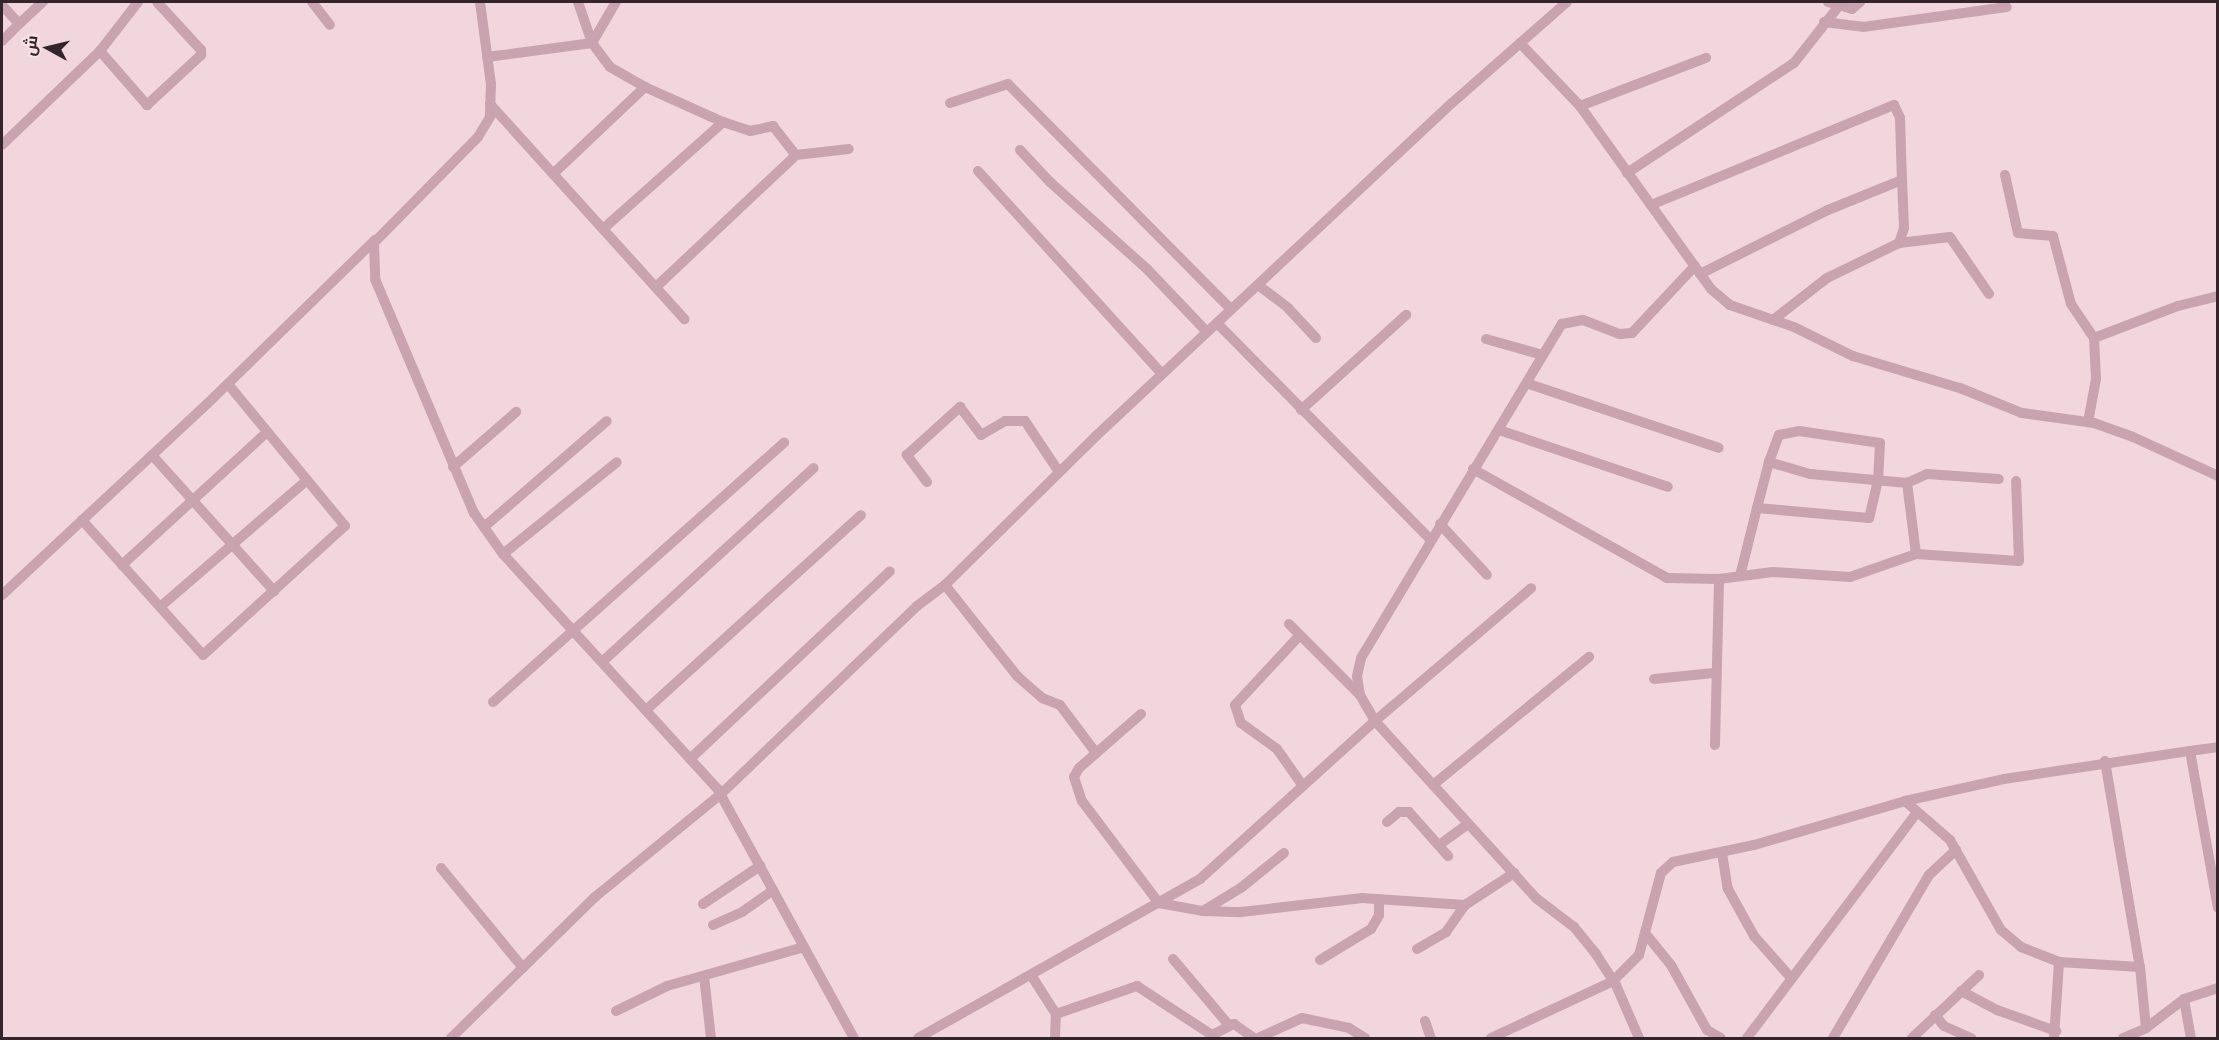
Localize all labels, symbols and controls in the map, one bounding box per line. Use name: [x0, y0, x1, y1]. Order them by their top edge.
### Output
north arrow: [18, 18, 78, 78]
text: ش: [19, 34, 41, 57]

